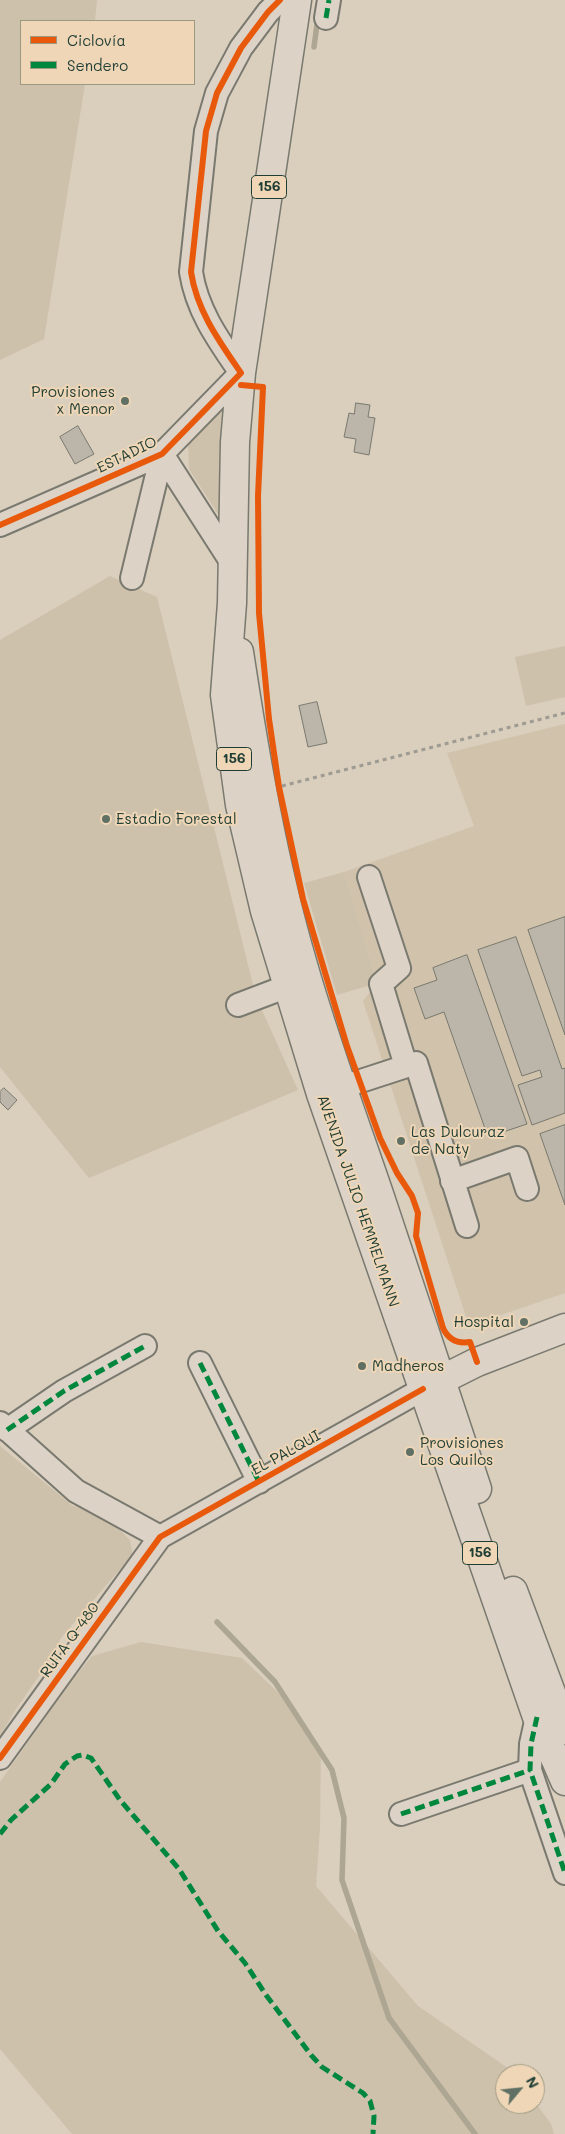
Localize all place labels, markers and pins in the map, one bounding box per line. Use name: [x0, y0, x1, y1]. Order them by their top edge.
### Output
place label: Provisiones x Menor: [31, 383, 115, 418]
marker: Provisiones x Menor: [119, 395, 131, 407]
place label: Estadio Forestal: [116, 810, 237, 828]
marker: Estadio Forestal: [100, 813, 112, 825]
place label: Las Dulcuraz de Naty: [411, 1123, 505, 1158]
marker: Las Dulcuraz de Naty: [395, 1135, 407, 1147]
place label: Hospital: [454, 1313, 514, 1331]
marker: Hospital: [518, 1316, 530, 1328]
place label: Madheros: [372, 1357, 444, 1375]
marker: Madheros: [356, 1360, 368, 1372]
place label: Provisiones Los Quilos: [420, 1434, 504, 1469]
marker: Provisiones Los Quilos: [404, 1446, 416, 1458]

